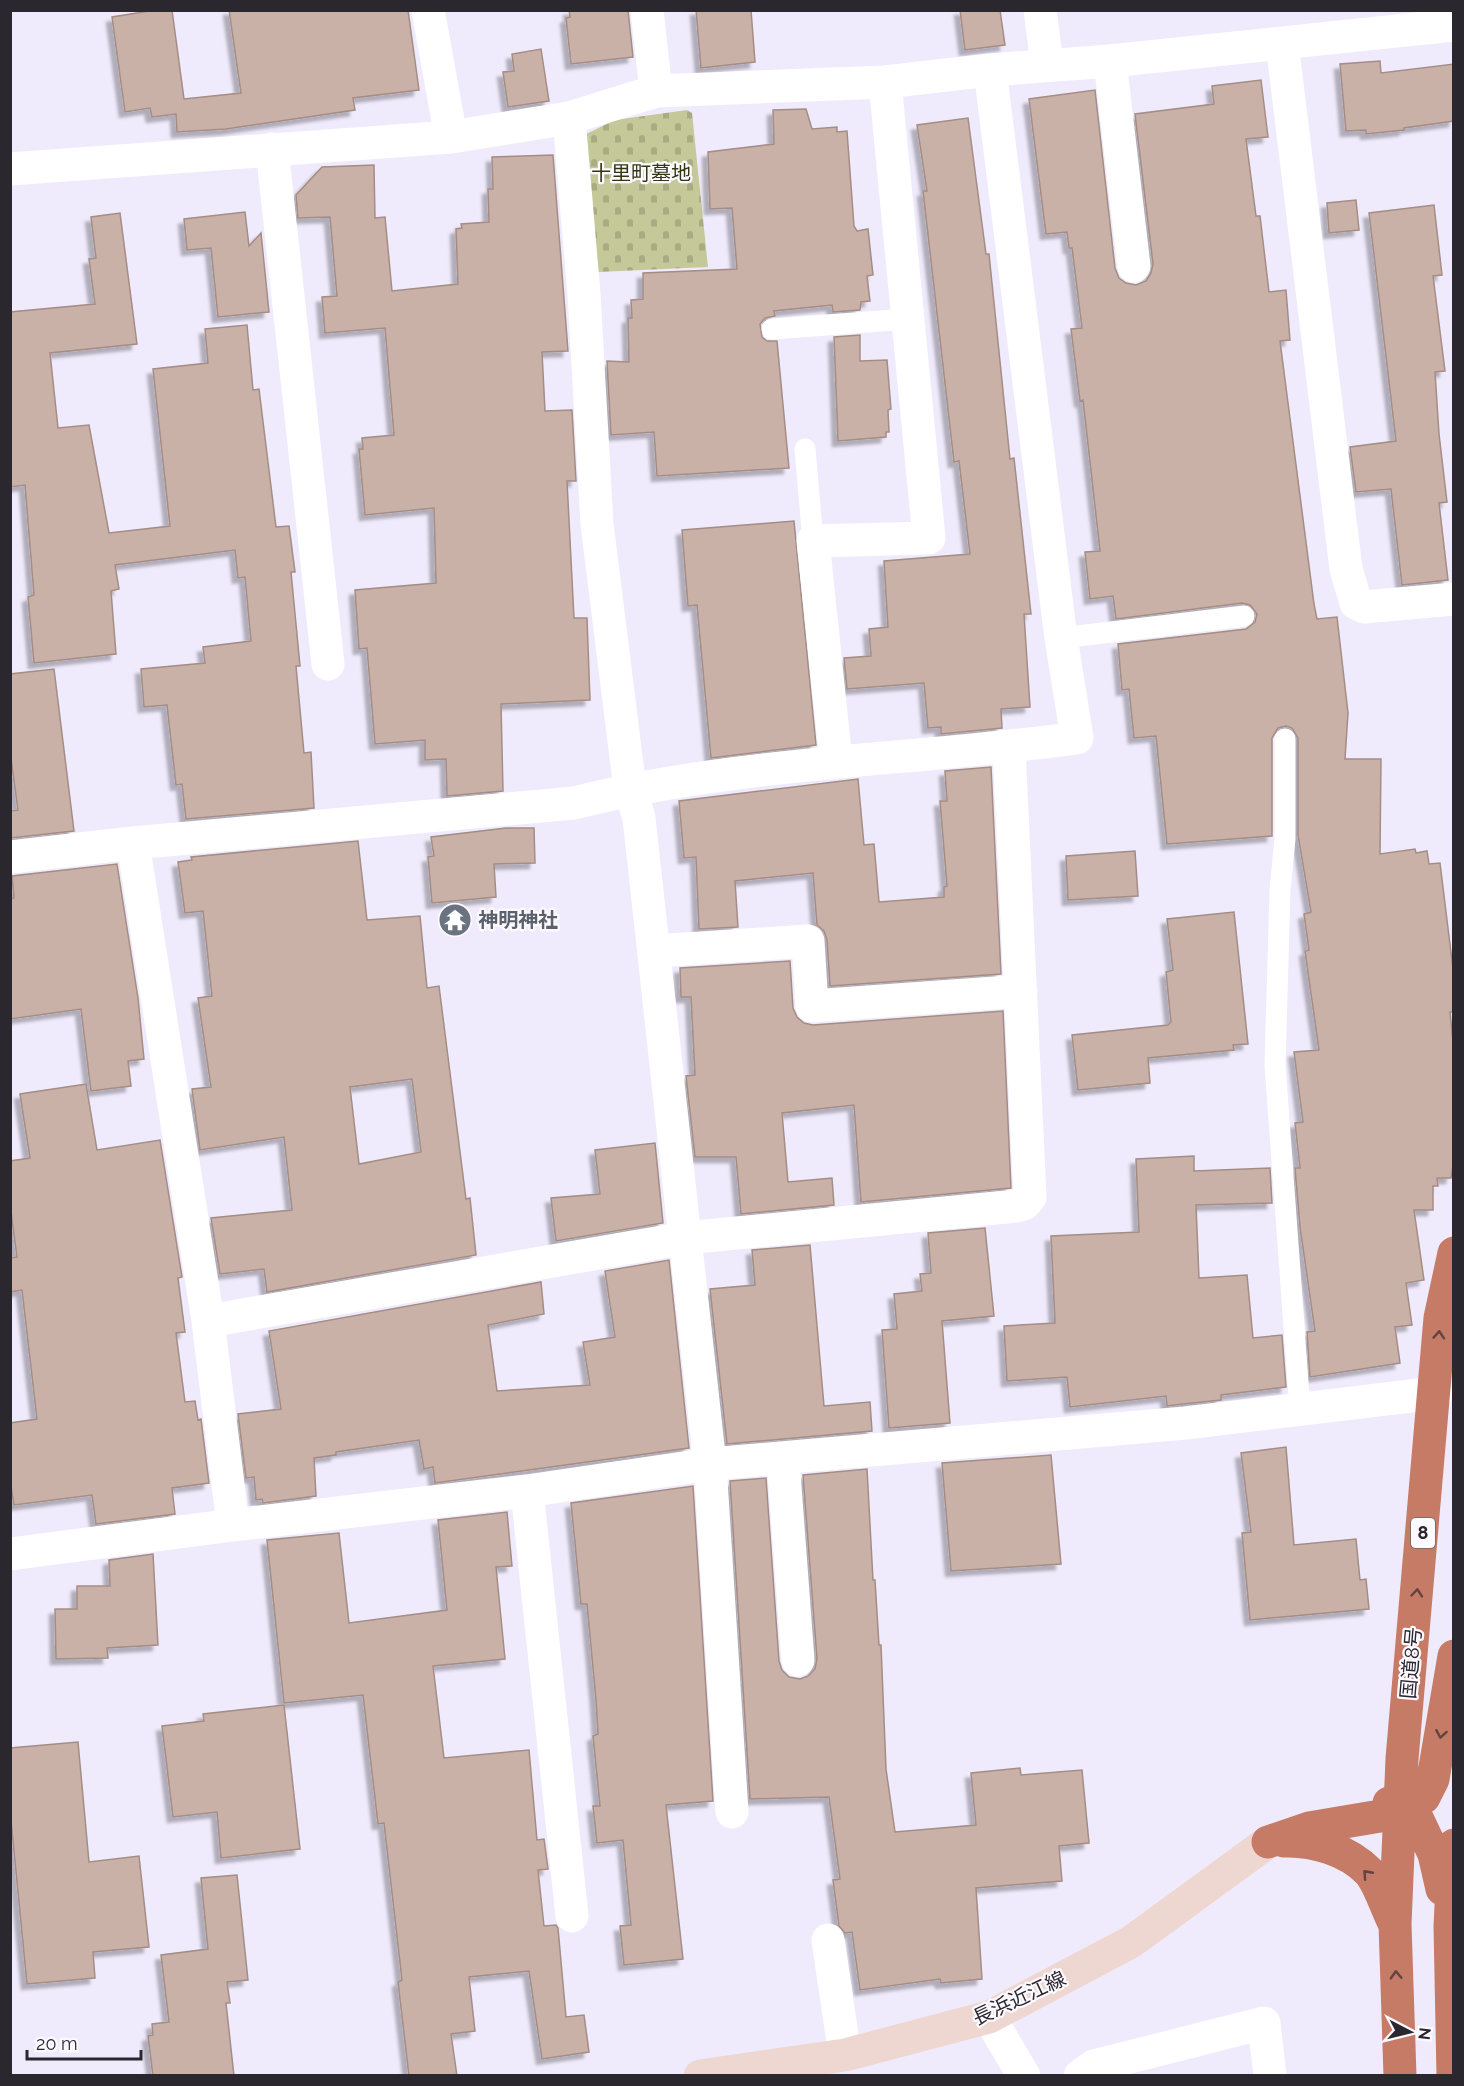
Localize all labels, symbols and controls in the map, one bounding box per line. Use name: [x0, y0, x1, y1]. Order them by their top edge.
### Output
park label: 十里町墓地: [591, 161, 691, 185]
temple icon: 神明神社: [437, 902, 473, 938]
place label: 神明神社: [478, 908, 558, 932]
one-way arrow: [1433, 1330, 1446, 1339]
road number: 8: [1411, 1518, 1435, 1548]
one-way arrow: [1410, 1589, 1423, 1598]
street label: 国道8号: [1396, 1626, 1426, 1700]
one-way arrow: [1435, 1729, 1447, 1739]
one-way arrow: [1363, 1869, 1374, 1880]
street label: 長浜近江線: [969, 1966, 1069, 2030]
one-way arrow: [1390, 1971, 1403, 1980]
north arrow: [1380, 2002, 1440, 2062]
scale bar: [27, 2023, 141, 2061]
text: N: [1414, 2027, 1435, 2041]
text: 20 m: [36, 2033, 78, 2054]

